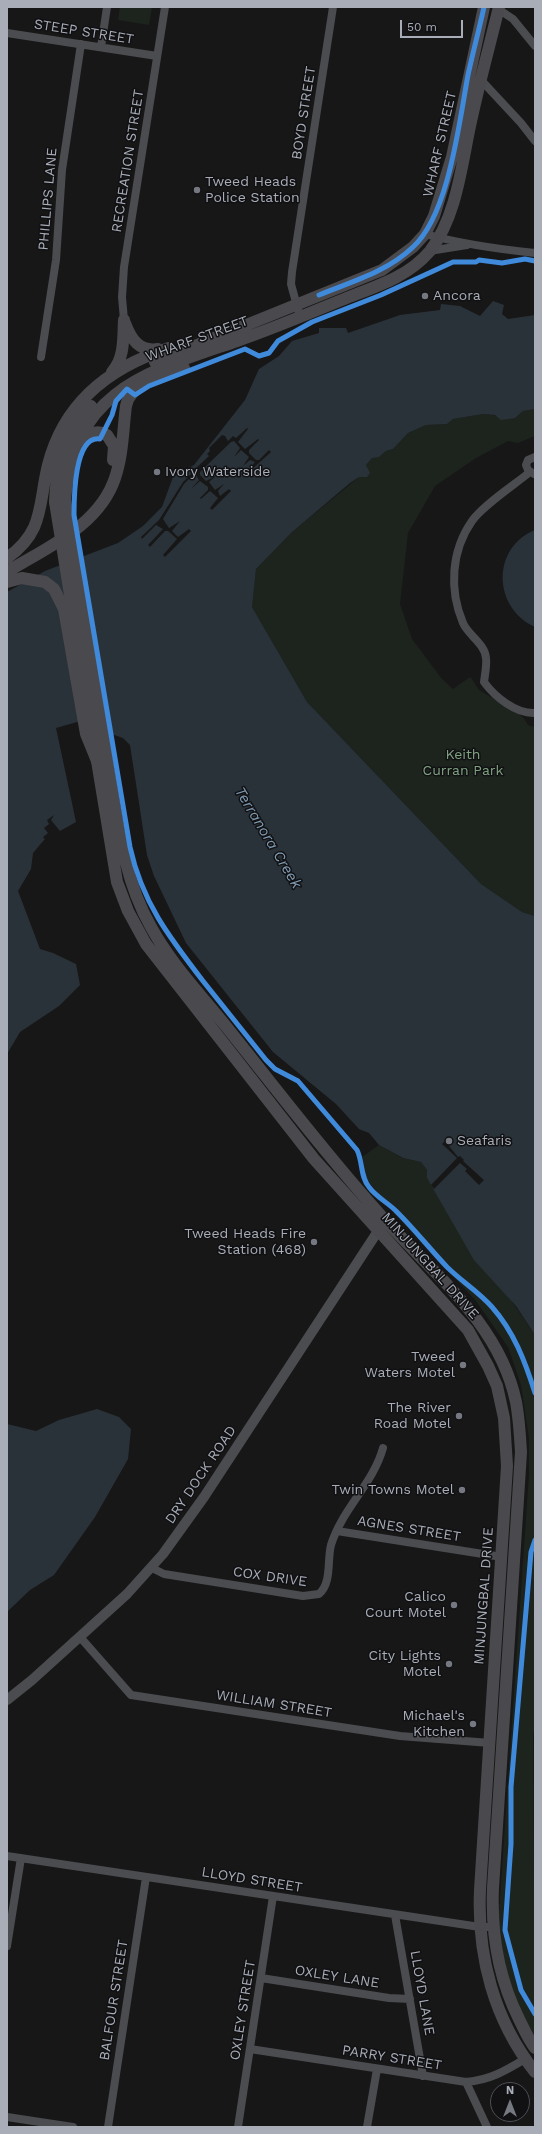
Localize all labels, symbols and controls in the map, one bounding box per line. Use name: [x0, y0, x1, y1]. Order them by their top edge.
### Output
scale bar: [402, 12, 465, 38]
street label: STEEP STREET: [33, 16, 135, 48]
text: 50 m: [407, 20, 437, 34]
street label: BOYD STREET: [288, 65, 320, 161]
street label: RECREATION STREET: [108, 88, 148, 234]
street label: WHARF STREET: [420, 89, 460, 199]
street label: PHILLIPS LANE: [35, 147, 61, 251]
place label: Tweed Heads Police Station: [205, 174, 300, 206]
marker: Tweed Heads Police Station: [192, 185, 202, 195]
place label: Ancora: [433, 288, 481, 304]
marker: Ancora: [420, 291, 430, 301]
street label: WHARF STREET: [143, 313, 251, 365]
place label: Ivory Waterside: [165, 464, 270, 480]
marker: Ivory Waterside: [152, 467, 162, 477]
park label: Keith Curran Park: [423, 747, 503, 780]
water label: Terranora Creek: [231, 784, 305, 892]
place label: Seafaris: [457, 1133, 512, 1149]
marker: Seafaris: [444, 1136, 454, 1146]
street label: MINJUNGBAL DRIVE: [378, 1209, 482, 1323]
place label: Tweed Heads Fire Station (468): [184, 1226, 306, 1258]
marker: Tweed Heads Fire Station (468): [309, 1237, 319, 1247]
place label: Tweed Waters Motel: [365, 1349, 455, 1382]
marker: Tweed Waters Motel: [458, 1360, 468, 1370]
place label: The River Road Motel: [374, 1400, 451, 1432]
marker: The River Road Motel: [454, 1411, 464, 1421]
street label: DRY DOCK ROAD: [162, 1423, 240, 1527]
place label: Twin Towns Motel: [332, 1482, 454, 1498]
marker: Twin Towns Motel: [457, 1485, 467, 1495]
street label: AGNES STREET: [356, 1513, 462, 1545]
street label: MINJUNGBAL DRIVE: [471, 1527, 497, 1665]
street label: COX DRIVE: [232, 1563, 308, 1591]
place label: Calico Court Motel: [365, 1589, 446, 1622]
marker: Calico Court Motel: [449, 1600, 459, 1610]
place label: City Lights Motel: [368, 1648, 441, 1680]
marker: City Lights Motel: [444, 1659, 454, 1669]
street label: WILLIAM STREET: [215, 1687, 333, 1721]
place label: Michael's Kitchen: [402, 1708, 465, 1740]
marker: Michael's Kitchen: [468, 1719, 478, 1729]
street label: LLOYD STREET: [200, 1864, 304, 1896]
street label: BALFOUR STREET: [96, 1938, 132, 2062]
street label: LLOYD LANE: [406, 1949, 438, 2037]
street label: OXLEY STREET: [227, 1959, 259, 2061]
street label: OXLEY LANE: [293, 1962, 381, 1992]
street label: PARRY STREET: [341, 2042, 443, 2074]
north arrow: [490, 2082, 530, 2122]
text: N: [506, 2084, 514, 2097]

